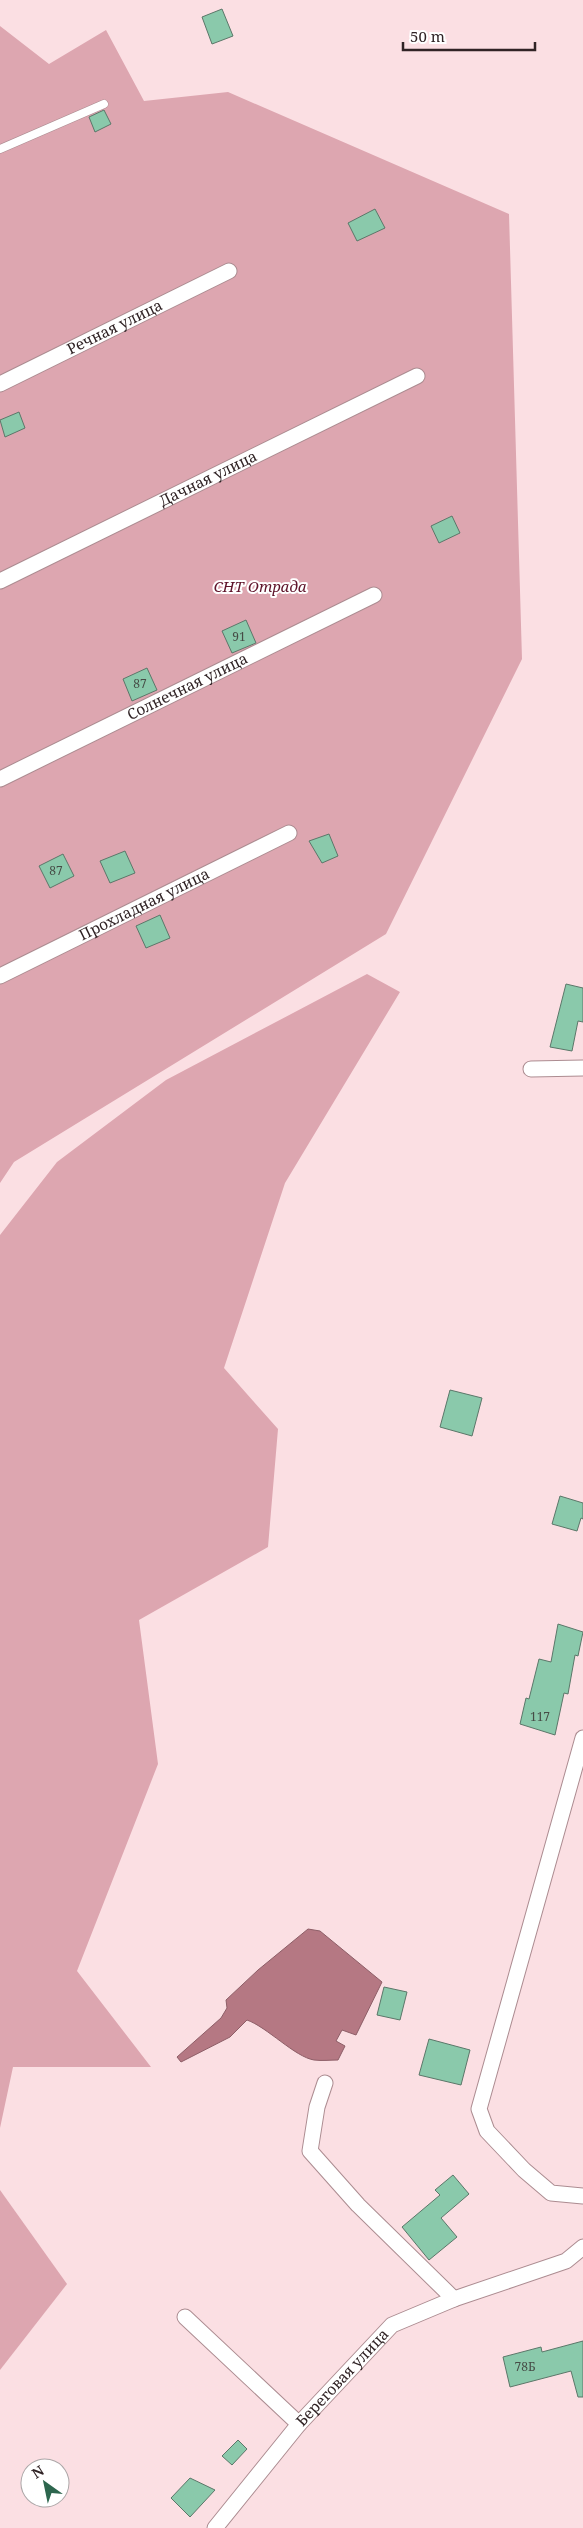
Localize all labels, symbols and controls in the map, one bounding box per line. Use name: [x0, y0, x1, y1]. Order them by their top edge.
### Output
scale bar: [403, 20, 536, 52]
text: 50 m: [410, 26, 445, 46]
street label: Речная улица: [63, 294, 165, 358]
street label: Дачная улица: [155, 445, 260, 510]
park label: СНТ Отрада: [213, 576, 307, 596]
house number: 91: [232, 628, 246, 645]
street label: Солнечная улица: [123, 648, 251, 724]
house number: 87: [133, 675, 147, 692]
house number: 87: [49, 862, 63, 879]
street label: Прохладная улица: [75, 863, 212, 944]
house number: 117: [530, 1708, 550, 1725]
street label: Береговая улица: [291, 2324, 392, 2430]
house number: 78Б: [515, 2358, 535, 2375]
north arrow: [20, 2458, 70, 2508]
text: N: [28, 2461, 47, 2483]

